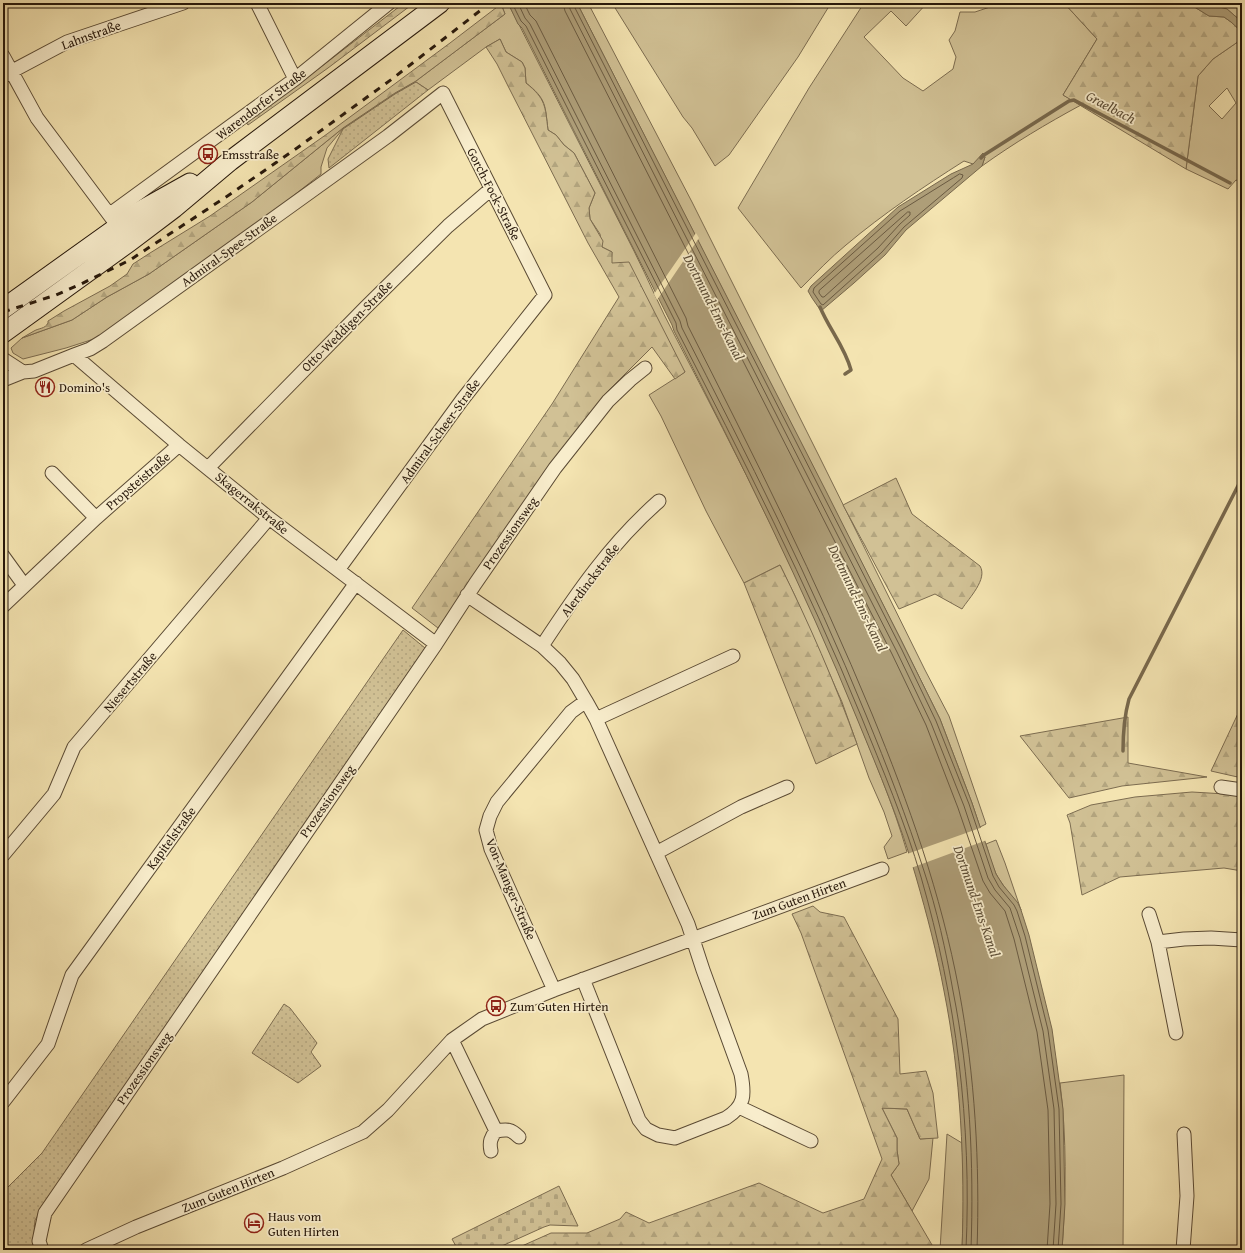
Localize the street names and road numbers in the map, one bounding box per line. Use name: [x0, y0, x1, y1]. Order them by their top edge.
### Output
street label: Lahnstraße: [59, 15, 123, 55]
street label: Warendorfer Straße: [212, 64, 310, 144]
street label: Gorch-Fock-Straße: [462, 144, 526, 244]
street label: Admiral-Spee-Straße: [177, 209, 281, 291]
street label: Otto-Weddigen-Straße: [297, 276, 397, 376]
street label: Admiral-Scheer-Straße: [395, 375, 485, 487]
street label: Propsteistraße: [102, 448, 174, 514]
street label: Skagerrakstraße: [211, 467, 293, 539]
street label: Prozessionsweg: [478, 492, 543, 573]
street label: Alerdinckstraße: [556, 539, 624, 621]
street label: Niesertstraße: [99, 647, 161, 717]
street label: Prozessionsweg: [295, 760, 360, 841]
street label: Kapitelstraße: [142, 803, 200, 873]
street label: Von-Manger-Straße: [481, 835, 541, 943]
street label: Zum Guten Hirten: [749, 873, 849, 925]
street label: Prozessionsweg: [112, 1027, 177, 1108]
street label: Zum Guten Hirten: [179, 1162, 278, 1217]

